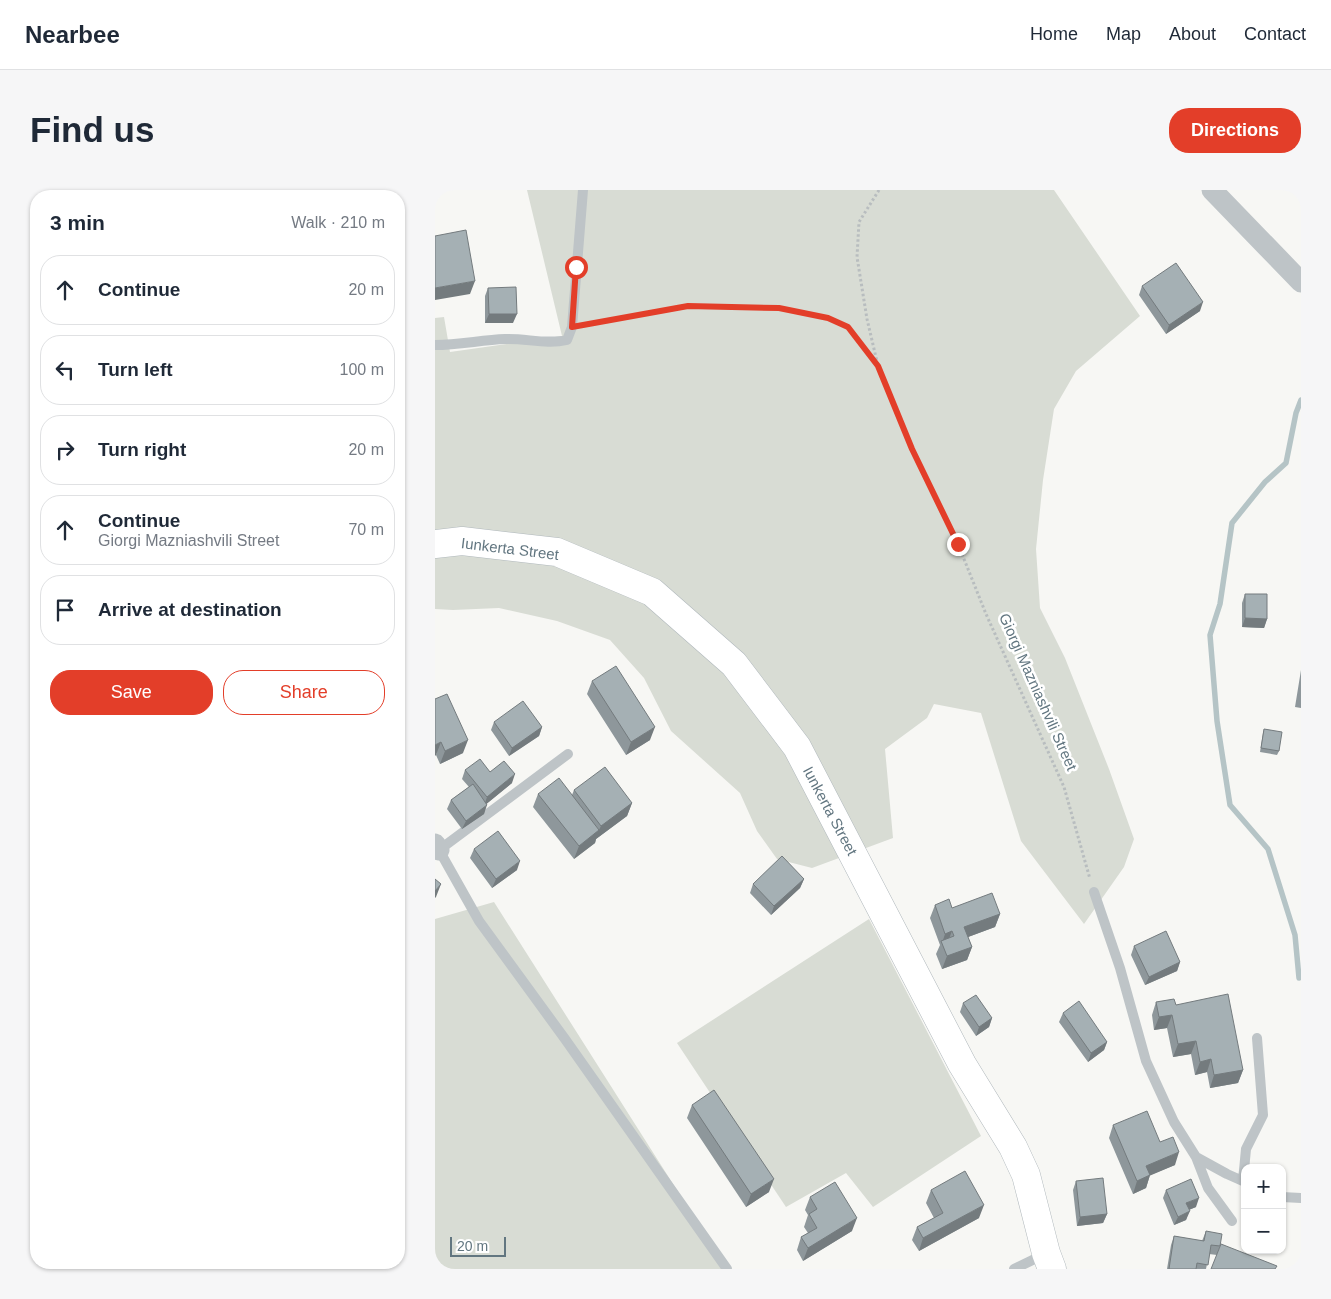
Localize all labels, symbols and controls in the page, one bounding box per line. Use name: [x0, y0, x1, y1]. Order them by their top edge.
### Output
text: Nearbee: [25, 21, 120, 48]
text: Home: [1030, 24, 1078, 44]
text: Map: [1106, 24, 1141, 44]
text: About: [1169, 24, 1216, 44]
text: Contact: [1244, 24, 1306, 44]
button: Directions: [1169, 108, 1301, 153]
text: Find us: [30, 110, 154, 149]
text: 3 min: [50, 211, 105, 234]
text: Walk · 210 m: [291, 214, 385, 231]
route start: [565, 256, 588, 279]
icon: ahead: [51, 276, 79, 304]
text: Continue: [98, 279, 180, 300]
text: 20 m: [348, 281, 384, 298]
icon: left: [51, 356, 79, 384]
text: Turn left: [98, 359, 173, 380]
text: 100 m: [340, 361, 384, 378]
icon: right: [51, 436, 79, 464]
text: Turn right: [98, 439, 186, 460]
text: 20 m: [348, 441, 384, 458]
text: Continue: [98, 510, 180, 531]
icon: ahead: [51, 516, 79, 544]
text: 70 m: [348, 521, 384, 538]
text: Giorgi Mazniashvili Street: [98, 532, 279, 549]
route end: [947, 533, 970, 556]
street label: Iunkerta Street: [460, 534, 561, 563]
icon: arrive: [51, 596, 79, 624]
text: Arrive at destination: [98, 599, 282, 620]
street label: Giorgi Mazniashvili Street: [996, 611, 1081, 774]
button: Save: [50, 670, 213, 715]
button: Share: [223, 670, 385, 715]
street label: Iunkerta Street: [800, 763, 861, 859]
map controls: [1241, 1164, 1286, 1254]
button: +: [1241, 1164, 1286, 1209]
button: −: [1241, 1209, 1286, 1254]
scale bar: [450, 1234, 506, 1257]
text: 20 m: [457, 1238, 488, 1254]

